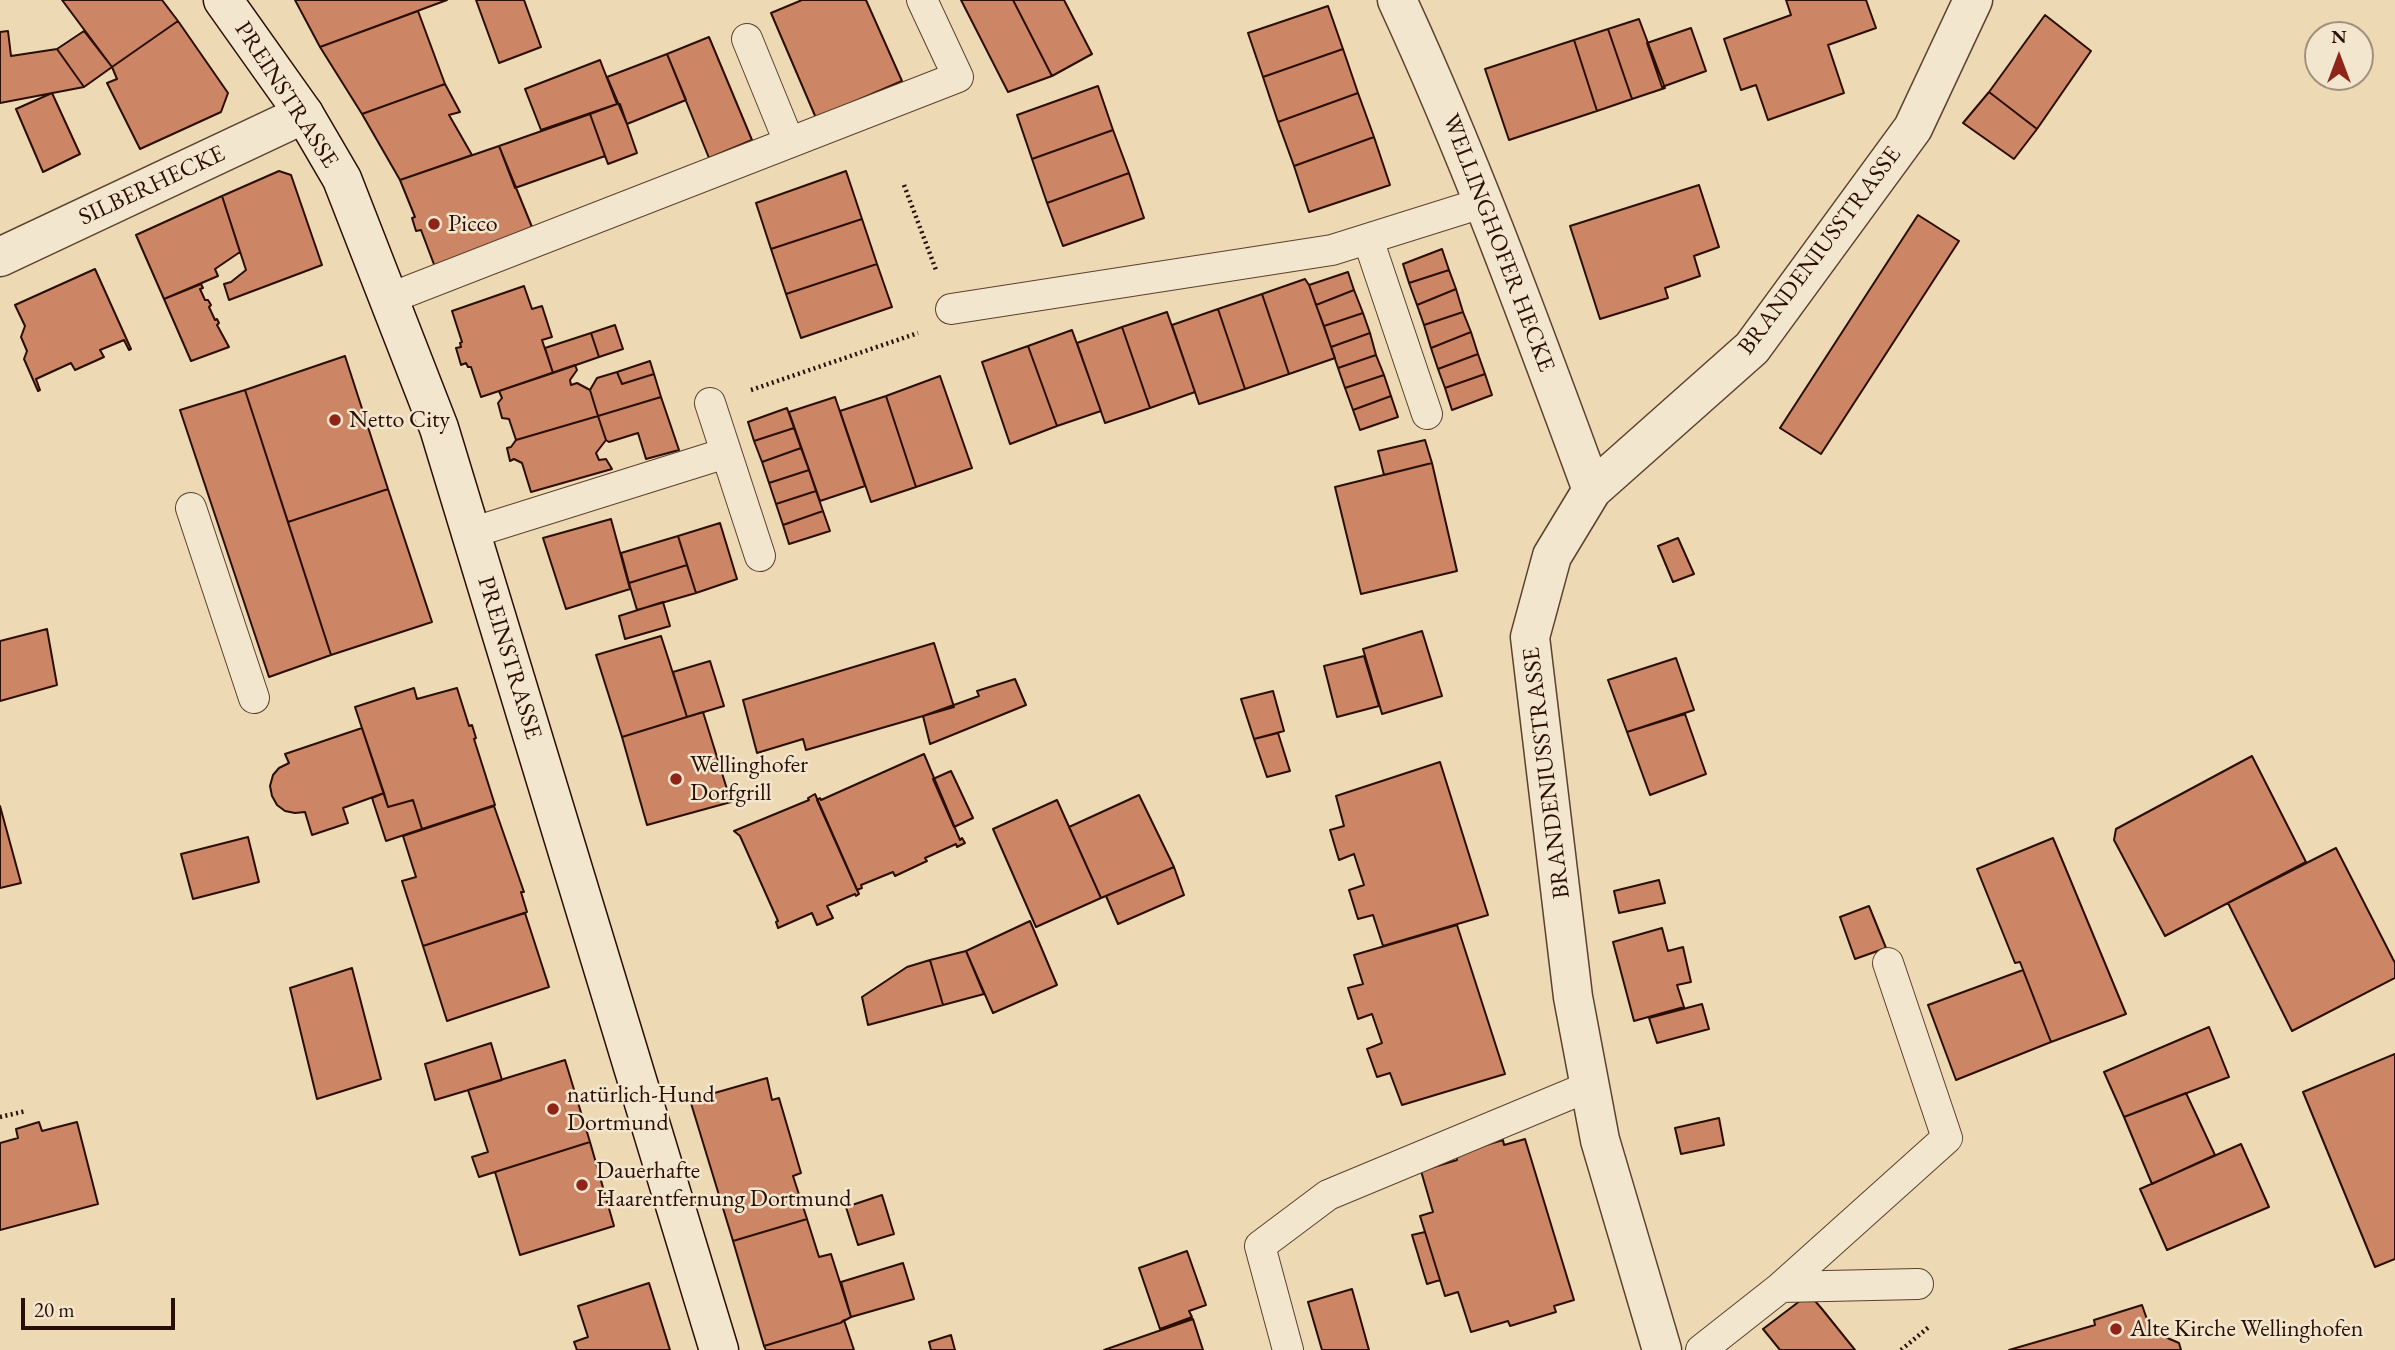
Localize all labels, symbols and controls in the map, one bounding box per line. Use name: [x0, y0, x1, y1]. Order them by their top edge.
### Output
street label: PREINSTRASSE: [228, 16, 344, 174]
north arrow: [2304, 21, 2374, 91]
text: N: [2331, 24, 2347, 49]
street label: WELLINGHOFER HECKE: [1436, 110, 1560, 376]
street label: SILBERHECKE: [74, 140, 230, 232]
street label: BRANDENIUSSTRASSE: [1732, 141, 1908, 361]
place label: Picco: [448, 210, 498, 238]
marker: Picco: [426, 216, 442, 232]
place label: Netto City: [349, 406, 450, 434]
marker: Netto City: [327, 412, 343, 428]
street label: PREINSTRASSE: [471, 573, 547, 743]
street label: BRANDENIUSSTRASSE: [1517, 646, 1577, 900]
place label: Wellinghofer Dorfgrill: [690, 751, 808, 807]
marker: Wellinghofer Dorfgrill: [668, 771, 684, 787]
place label: natürlich-Hund Dortmund: [567, 1081, 715, 1137]
marker: natürlich-Hund Dortmund: [545, 1101, 561, 1117]
place label: Dauerhafte Haarentfernung Dortmund: [596, 1157, 851, 1213]
marker: Dauerhafte Haarentfernung Dortmund: [574, 1177, 590, 1193]
scale bar: [24, 1284, 178, 1328]
text: 20 m: [34, 1296, 75, 1323]
place label: Alte Kirche Wellinghofen: [2130, 1315, 2363, 1343]
marker: Alte Kirche Wellinghofen: [2108, 1321, 2124, 1337]

